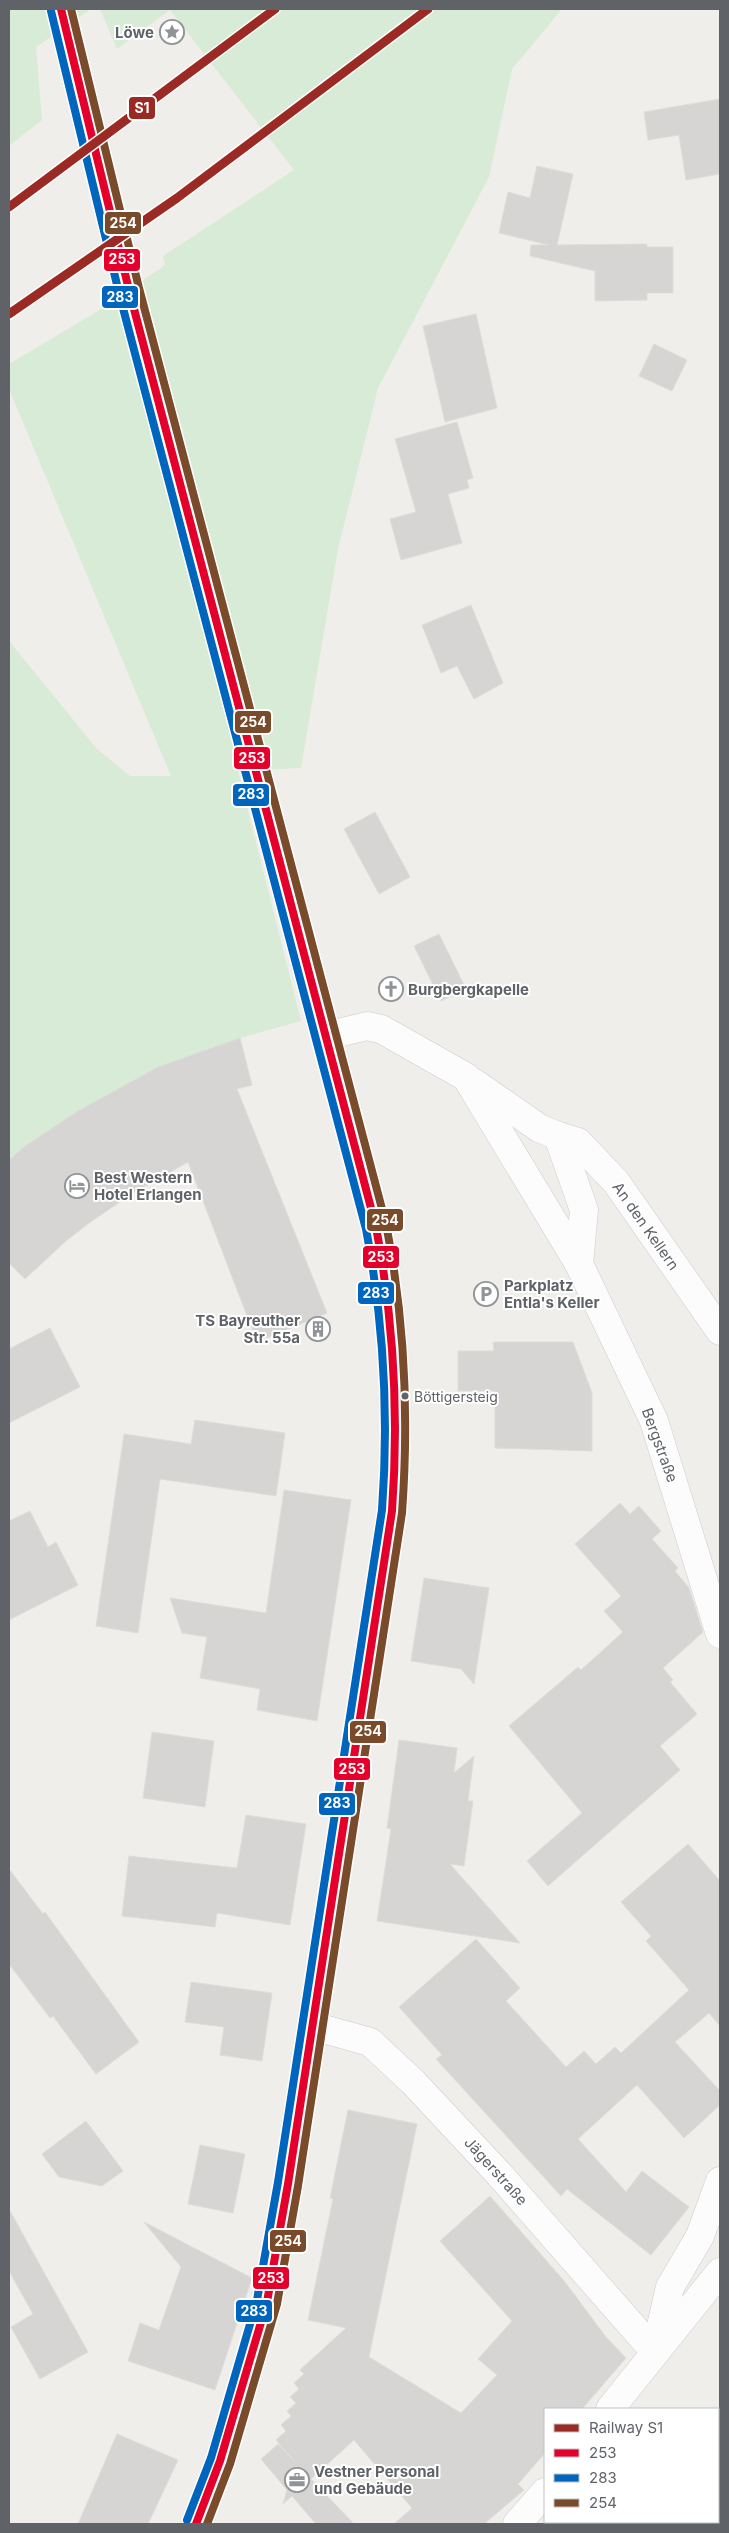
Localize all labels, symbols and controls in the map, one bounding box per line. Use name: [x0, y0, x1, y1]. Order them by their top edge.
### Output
place icon: Löwe: [159, 19, 185, 45]
place label: Löwe: [115, 23, 154, 42]
line badge: S1: [128, 96, 156, 120]
text: S1: [134, 99, 150, 116]
line badge: 254: [104, 211, 142, 235]
text: 254: [109, 214, 137, 231]
line badge: 253: [103, 248, 141, 272]
text: 253: [109, 250, 135, 267]
line badge: 283: [101, 285, 139, 309]
text: 283: [107, 288, 133, 305]
line badge: 254: [234, 710, 272, 734]
text: 254: [239, 713, 267, 730]
line badge: 253: [233, 746, 271, 770]
text: 253: [239, 749, 265, 766]
line badge: 283: [232, 783, 270, 807]
text: 283: [238, 785, 264, 802]
church icon: Burgbergkapelle: [378, 976, 404, 1002]
place label: Burgbergkapelle: [408, 980, 529, 999]
place label: Best Western Hotel Erlangen: [94, 1168, 202, 1204]
hotel icon: Best Western Hotel Erlangen: [64, 1173, 90, 1199]
street label: An den Kellern: [609, 1178, 683, 1274]
line badge: 254: [366, 1208, 404, 1232]
text: 254: [371, 1211, 399, 1228]
line badge: 253: [362, 1245, 400, 1269]
text: 253: [368, 1248, 394, 1265]
place label: Parkplatz Entla's Keller: [504, 1276, 600, 1312]
line badge: 283: [357, 1281, 395, 1305]
parking icon: Parkplatz Entla's Keller: [473, 1281, 499, 1307]
text: 283: [363, 1284, 389, 1301]
place label: TS Bayreuther Str. 55a: [195, 1311, 300, 1347]
building icon: TS Bayreuther Str. 55a: [305, 1316, 331, 1342]
place label: Böttigersteig: [414, 1388, 498, 1405]
marker: Böttigersteig: [400, 1391, 410, 1401]
street label: Bergstraße: [638, 1405, 682, 1485]
line badge: 254: [349, 1720, 387, 1744]
text: 254: [354, 1722, 382, 1739]
line badge: 253: [333, 1757, 371, 1781]
text: 253: [339, 1760, 365, 1777]
line badge: 283: [318, 1792, 356, 1816]
text: 283: [324, 1794, 350, 1811]
street label: Jägerstraße: [460, 2133, 532, 2209]
line badge: 254: [269, 2229, 307, 2253]
text: 254: [274, 2232, 302, 2249]
line badge: 253: [252, 2266, 290, 2290]
text: 253: [258, 2269, 284, 2286]
line badge: 283: [235, 2299, 273, 2323]
text: 283: [241, 2302, 267, 2319]
legend: [544, 2408, 719, 2523]
text: Railway S1: [589, 2418, 663, 2437]
text: 253: [589, 2443, 617, 2462]
place label: Vestner Personal und Gebäude: [314, 2462, 439, 2498]
office icon: Vestner Personal und Gebäude: [284, 2467, 310, 2493]
text: 283: [589, 2468, 617, 2487]
text: 254: [589, 2493, 617, 2512]

